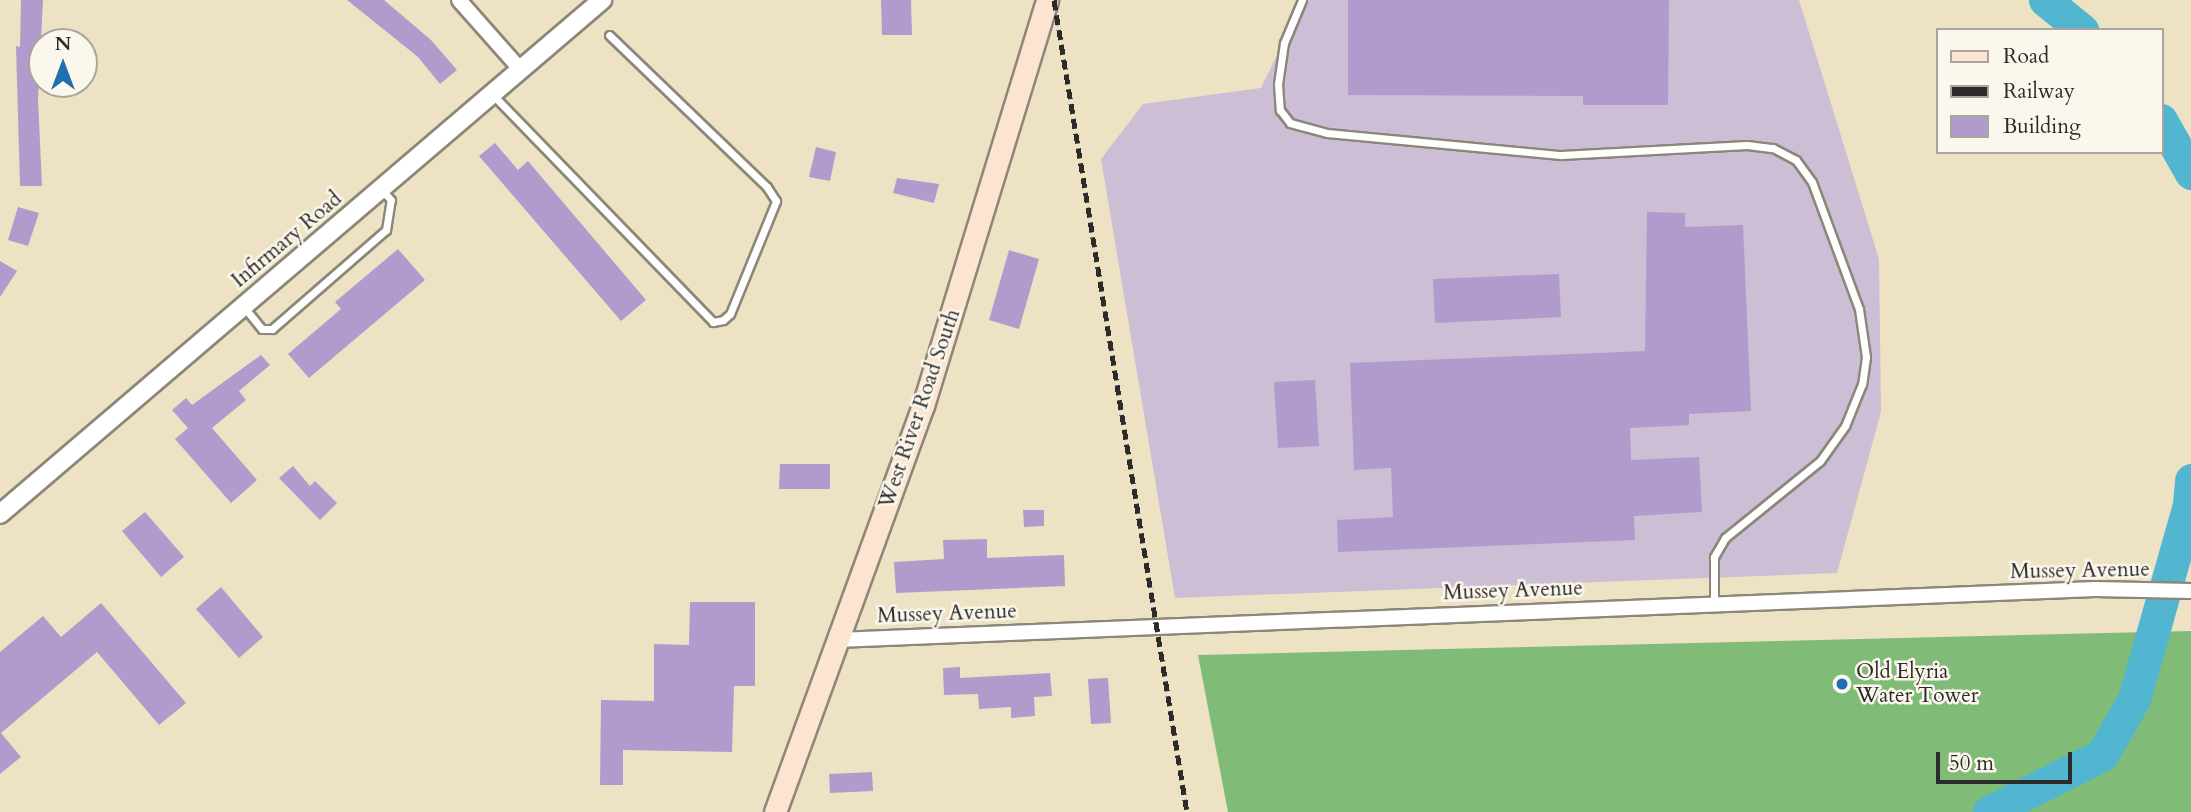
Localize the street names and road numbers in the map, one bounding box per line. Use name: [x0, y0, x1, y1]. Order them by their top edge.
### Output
street label: Infirmary Road: [227, 187, 347, 293]
street label: West River Road South: [874, 306, 966, 512]
street label: Mussey Avenue: [2010, 557, 2150, 585]
street label: Mussey Avenue: [1443, 576, 1583, 606]
street label: Mussey Avenue: [877, 599, 1017, 629]

